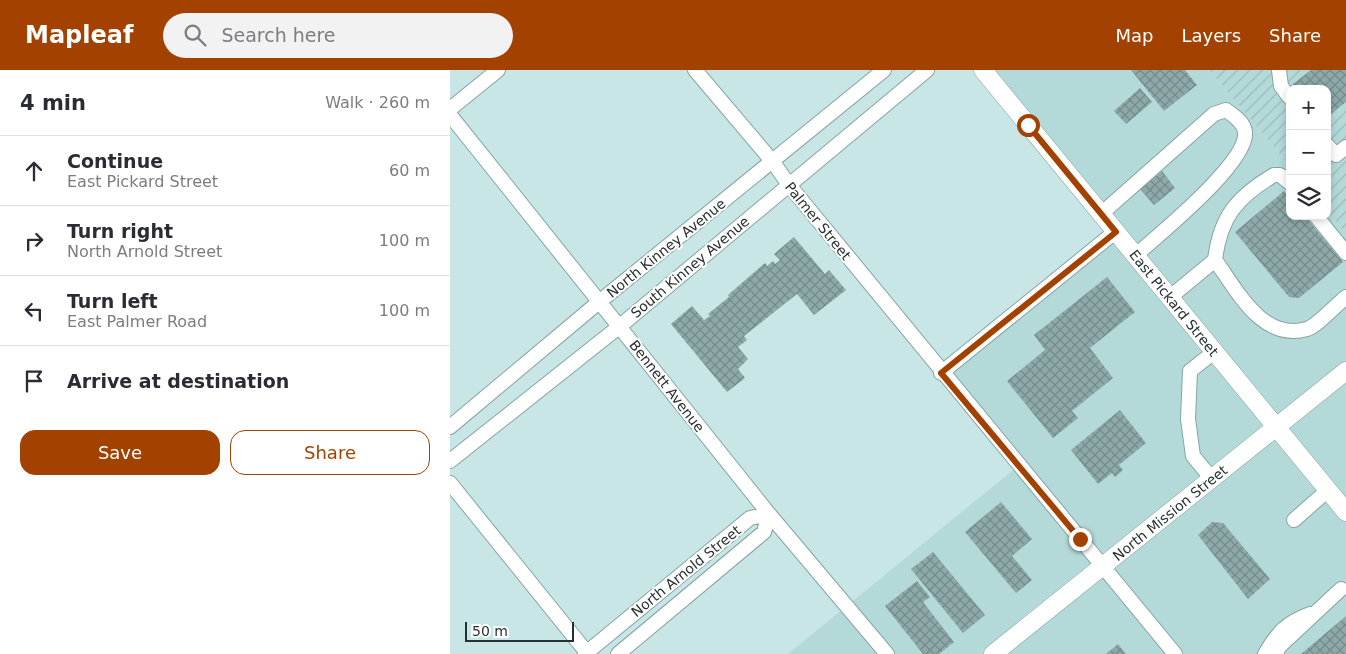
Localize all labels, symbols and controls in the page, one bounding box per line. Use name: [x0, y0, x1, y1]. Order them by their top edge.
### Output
search box: [163, 13, 513, 58]
text: Mapleaf: [25, 21, 133, 49]
icon: search: [181, 21, 209, 49]
text: Search here: [221, 24, 336, 46]
text: Map: [1115, 25, 1153, 46]
text: Layers: [1181, 25, 1241, 46]
text: Share: [1269, 25, 1321, 46]
map controls: [1286, 85, 1331, 220]
button: +: [1286, 85, 1331, 130]
text: 4 min: [20, 91, 86, 115]
text: Walk · 260 m: [325, 93, 430, 112]
route start: [1017, 114, 1040, 137]
button: −: [1286, 130, 1331, 175]
text: Continue: [67, 150, 163, 172]
icon: ahead: [20, 157, 48, 185]
text: 60 m: [389, 161, 430, 180]
text: East Pickard Street: [67, 172, 218, 191]
button: layers: [1286, 175, 1331, 220]
street label: Palmer Street: [782, 179, 855, 263]
street label: North Kinney Avenue: [604, 195, 728, 301]
street label: South Kinney Avenue: [628, 213, 752, 321]
text: Turn right: [67, 220, 173, 242]
icon: right: [20, 227, 48, 255]
text: 100 m: [379, 231, 430, 250]
text: North Arnold Street: [67, 242, 222, 261]
street label: East Pickard Street: [1126, 247, 1222, 360]
text: Turn left: [67, 290, 158, 312]
icon: left: [20, 297, 48, 325]
text: 100 m: [379, 301, 430, 320]
text: East Palmer Road: [67, 312, 207, 331]
street label: Bennett Avenue: [626, 337, 708, 435]
icon: arrive: [20, 367, 48, 395]
text: Arrive at destination: [67, 370, 289, 392]
button: Save: [20, 430, 220, 475]
button: Share: [230, 430, 430, 475]
street label: North Mission Street: [1110, 462, 1231, 564]
street label: North Arnold Street: [628, 522, 744, 620]
route end: [1069, 528, 1092, 551]
scale bar: [465, 619, 574, 642]
text: 50 m: [472, 623, 508, 639]

